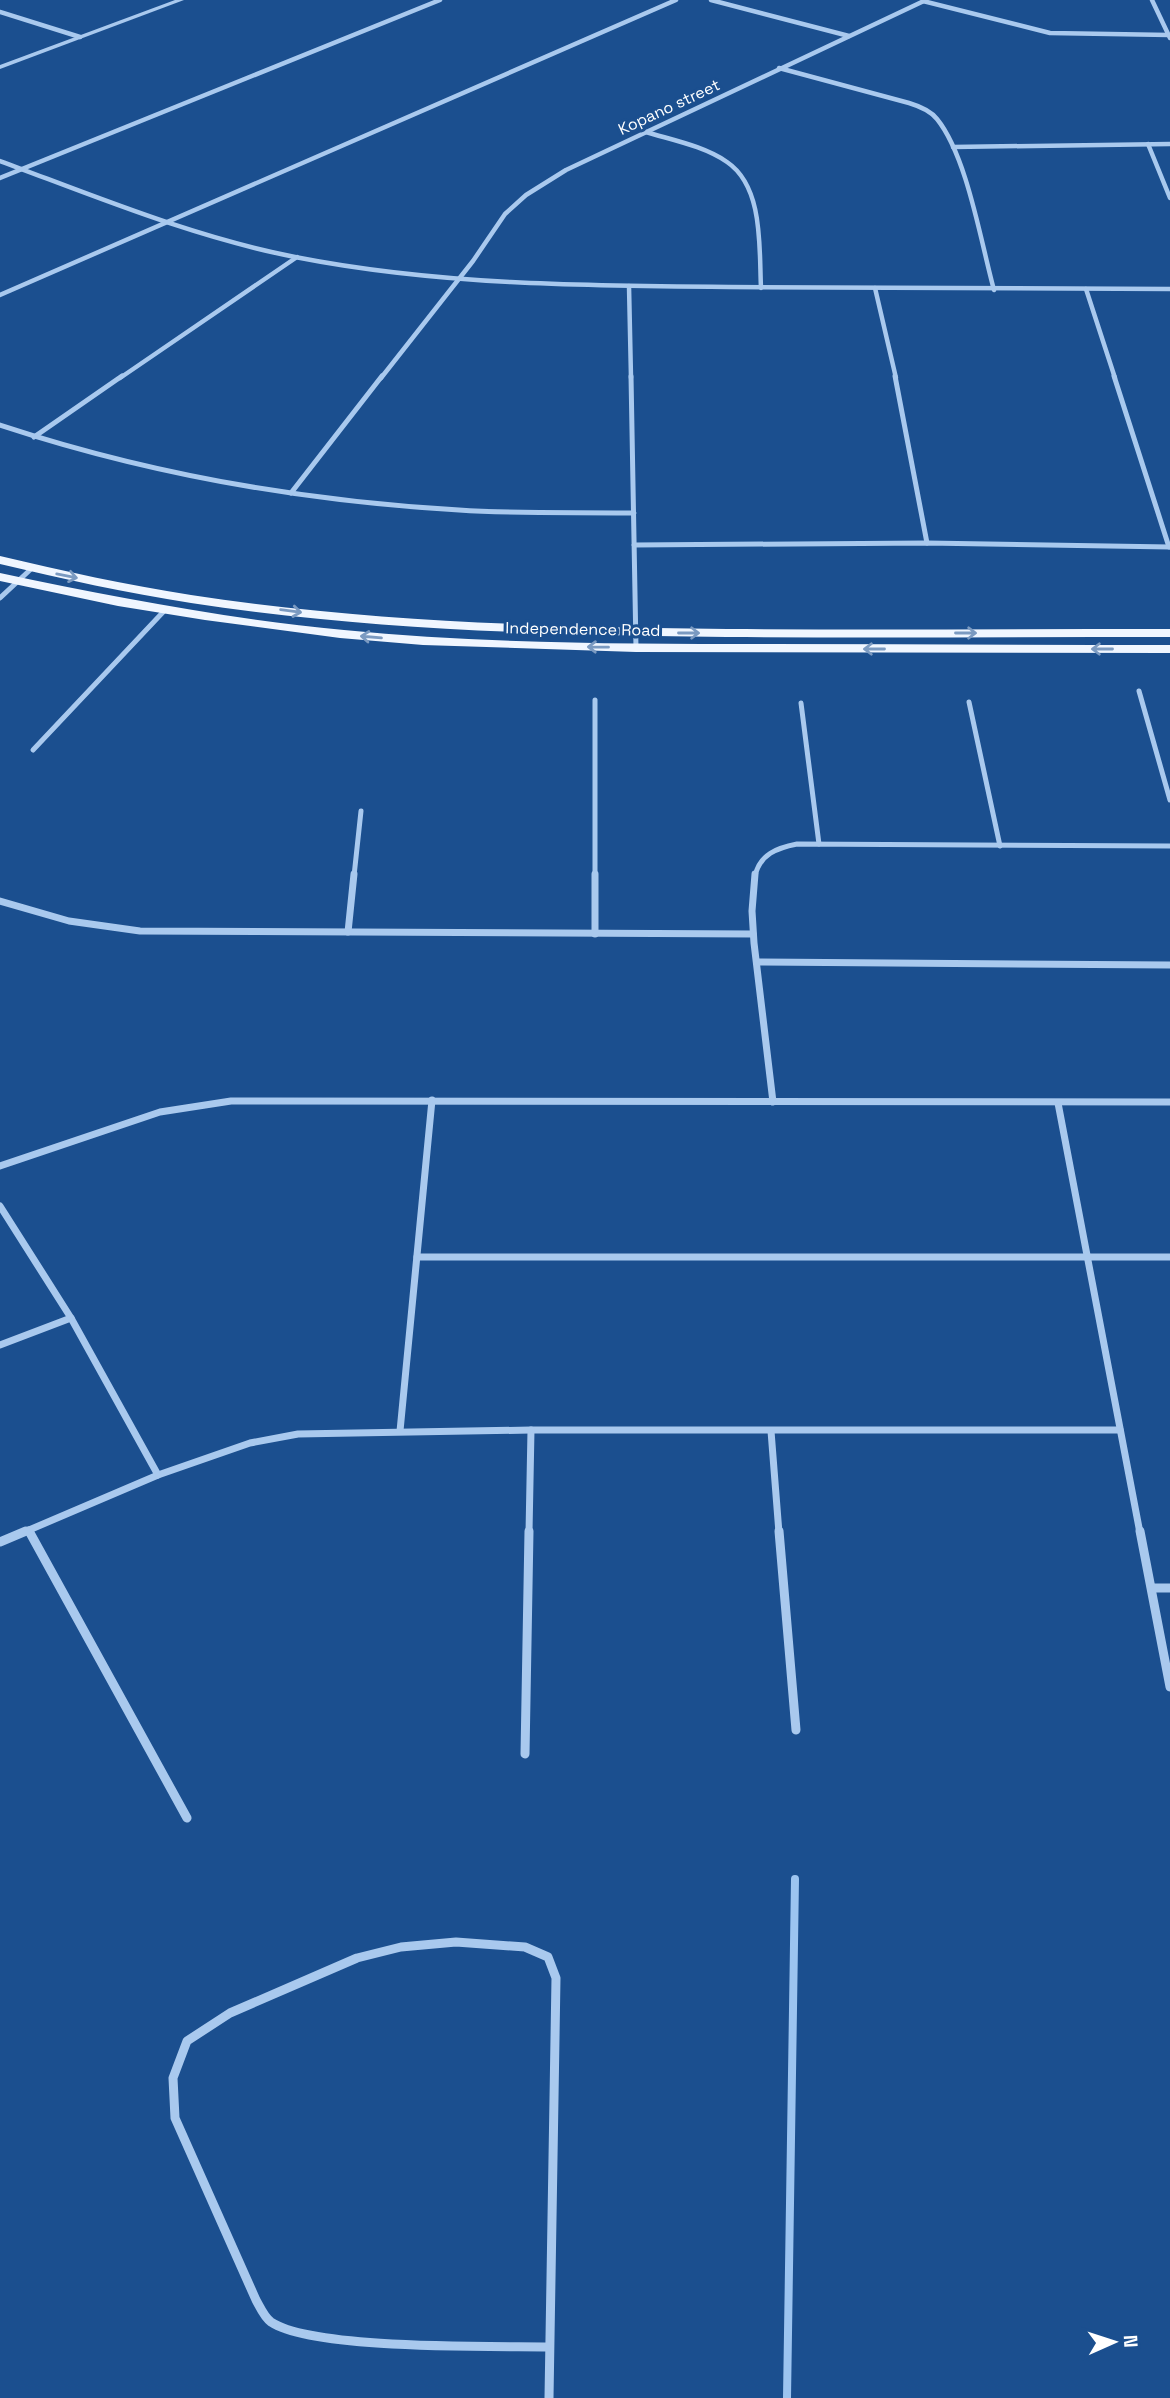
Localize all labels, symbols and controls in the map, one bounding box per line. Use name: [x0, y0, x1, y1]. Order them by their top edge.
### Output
street label: Kopano street: [615, 74, 723, 140]
one-way arrow: [55, 569, 77, 583]
one-way arrow: [279, 604, 302, 617]
street label: Independence Road: [505, 617, 661, 641]
one-way arrow: [678, 626, 701, 640]
one-way arrow: [954, 626, 977, 640]
one-way arrow: [360, 630, 382, 643]
one-way arrow: [587, 641, 610, 654]
one-way arrow: [863, 642, 886, 656]
one-way arrow: [1091, 642, 1114, 656]
north arrow: [1079, 2307, 1149, 2377]
text: N: [1118, 2334, 1143, 2348]

